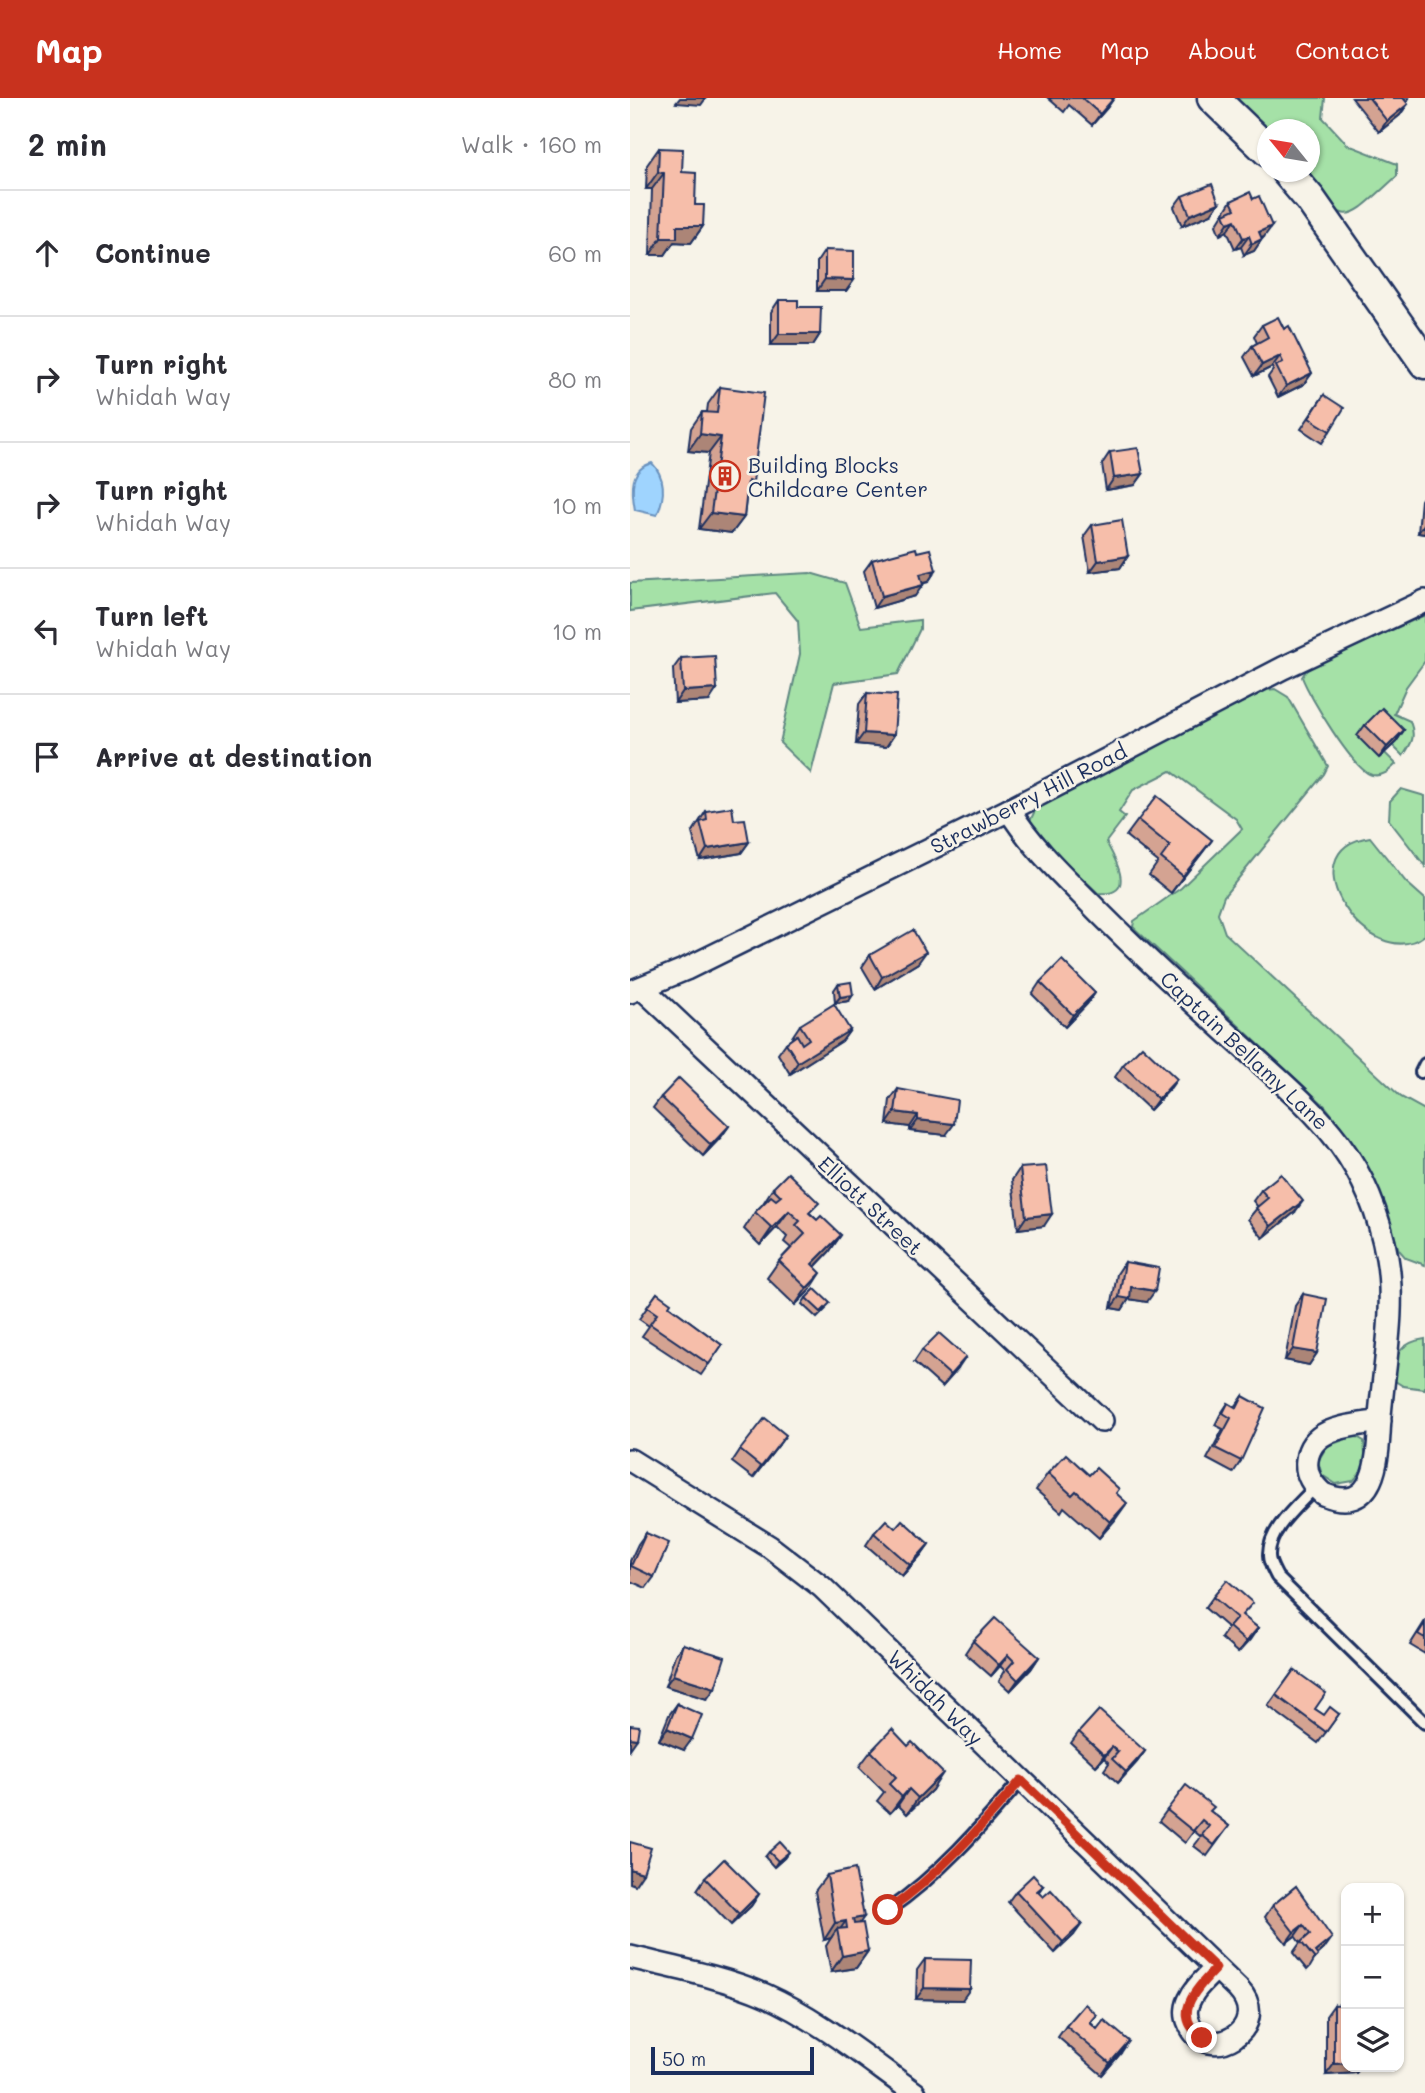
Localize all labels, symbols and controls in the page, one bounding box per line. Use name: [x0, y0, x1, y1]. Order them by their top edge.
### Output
text: Map: [35, 28, 103, 71]
text: Home: [997, 34, 1062, 65]
text: Map: [1100, 34, 1149, 65]
text: About: [1187, 34, 1257, 65]
text: Contact: [1295, 34, 1390, 65]
north arrow: [1257, 119, 1320, 182]
text: 2 min: [28, 124, 107, 164]
text: Walk · 160 m: [461, 129, 602, 159]
icon: ahead: [28, 234, 66, 272]
text: Continue: [95, 236, 211, 270]
text: 60 m: [548, 238, 602, 268]
text: Turn right: [95, 347, 228, 381]
icon: right: [28, 360, 66, 398]
text: 80 m: [548, 364, 602, 394]
text: Whidah Way: [95, 381, 231, 411]
place label: Building Blocks Childcare Center: [748, 451, 928, 502]
building icon: Building Blocks Childcare Center: [708, 459, 742, 493]
text: Turn right: [95, 473, 228, 507]
icon: right: [28, 486, 66, 524]
text: 10 m: [552, 490, 602, 520]
text: Whidah Way: [95, 507, 231, 537]
text: Turn left: [95, 599, 208, 633]
icon: left: [28, 612, 66, 650]
text: 10 m: [552, 616, 602, 646]
text: Whidah Way: [95, 633, 231, 663]
street label: Strawberry Hill Road: [925, 737, 1131, 859]
icon: arrive: [28, 738, 66, 776]
text: Arrive at destination: [95, 740, 372, 774]
street label: Captain Bellamy Lane: [1155, 965, 1335, 1135]
street label: Elliott Street: [813, 1150, 929, 1260]
street label: Whidah Way: [883, 1644, 989, 1750]
map controls: [1341, 1883, 1404, 2072]
button: +: [1341, 1883, 1404, 1946]
route start: [872, 1894, 903, 1925]
button: −: [1341, 1946, 1404, 2009]
button: layers: [1341, 2009, 1404, 2072]
route end: [1186, 2022, 1217, 2053]
scale bar: [651, 2044, 814, 2076]
text: 50 m: [662, 2046, 706, 2071]

